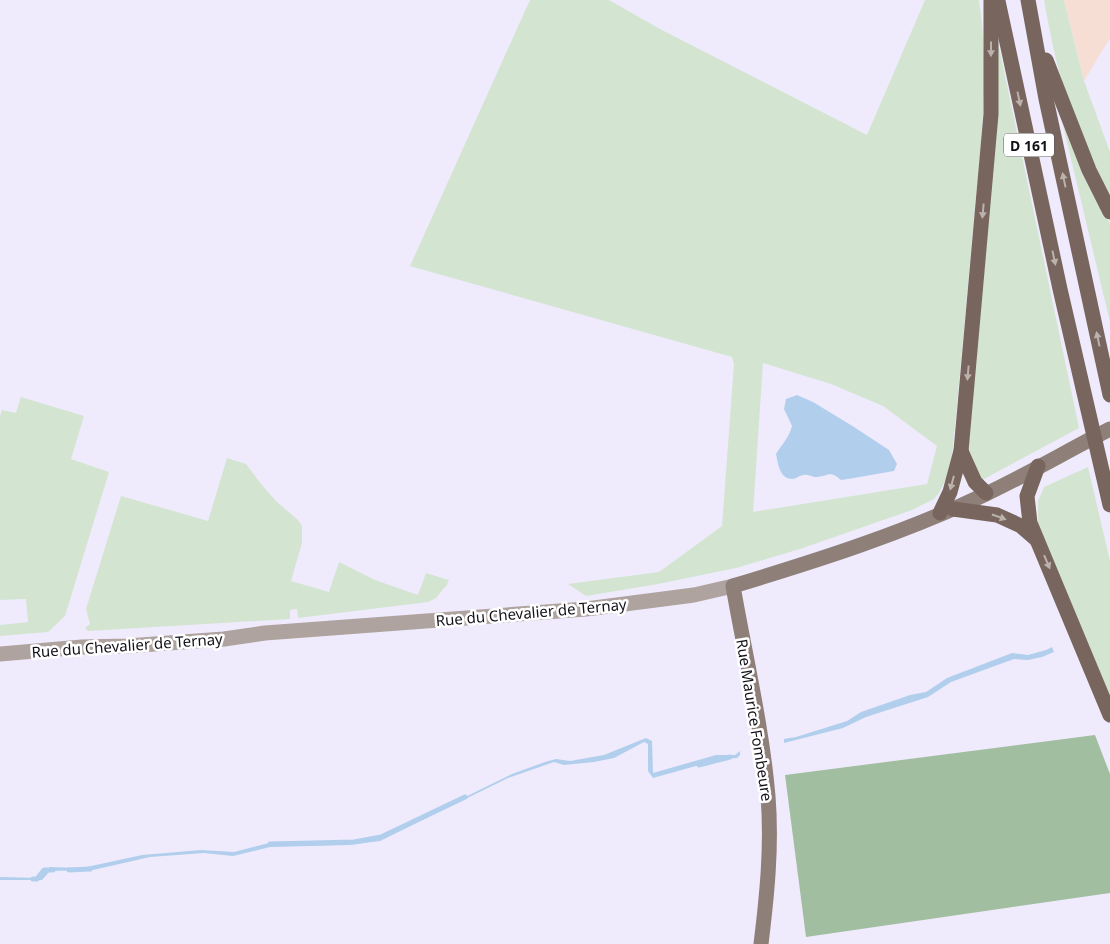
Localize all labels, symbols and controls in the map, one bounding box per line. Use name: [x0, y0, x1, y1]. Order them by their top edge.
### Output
one-way arrow: [987, 41, 995, 57]
one-way arrow: [1015, 91, 1023, 106]
road number: D 161: [1004, 134, 1054, 156]
one-way arrow: [1059, 171, 1067, 187]
one-way arrow: [978, 203, 986, 219]
one-way arrow: [1050, 250, 1058, 266]
one-way arrow: [1094, 331, 1102, 346]
one-way arrow: [964, 365, 972, 381]
one-way arrow: [948, 475, 956, 490]
one-way arrow: [991, 514, 1006, 521]
one-way arrow: [1043, 555, 1051, 569]
street label: Rue du Chevalier de Ternay: [435, 594, 628, 630]
street label: Rue du Chevalier de Ternay: [31, 628, 224, 662]
street label: Rue Maurice Fombeure: [732, 637, 778, 803]

